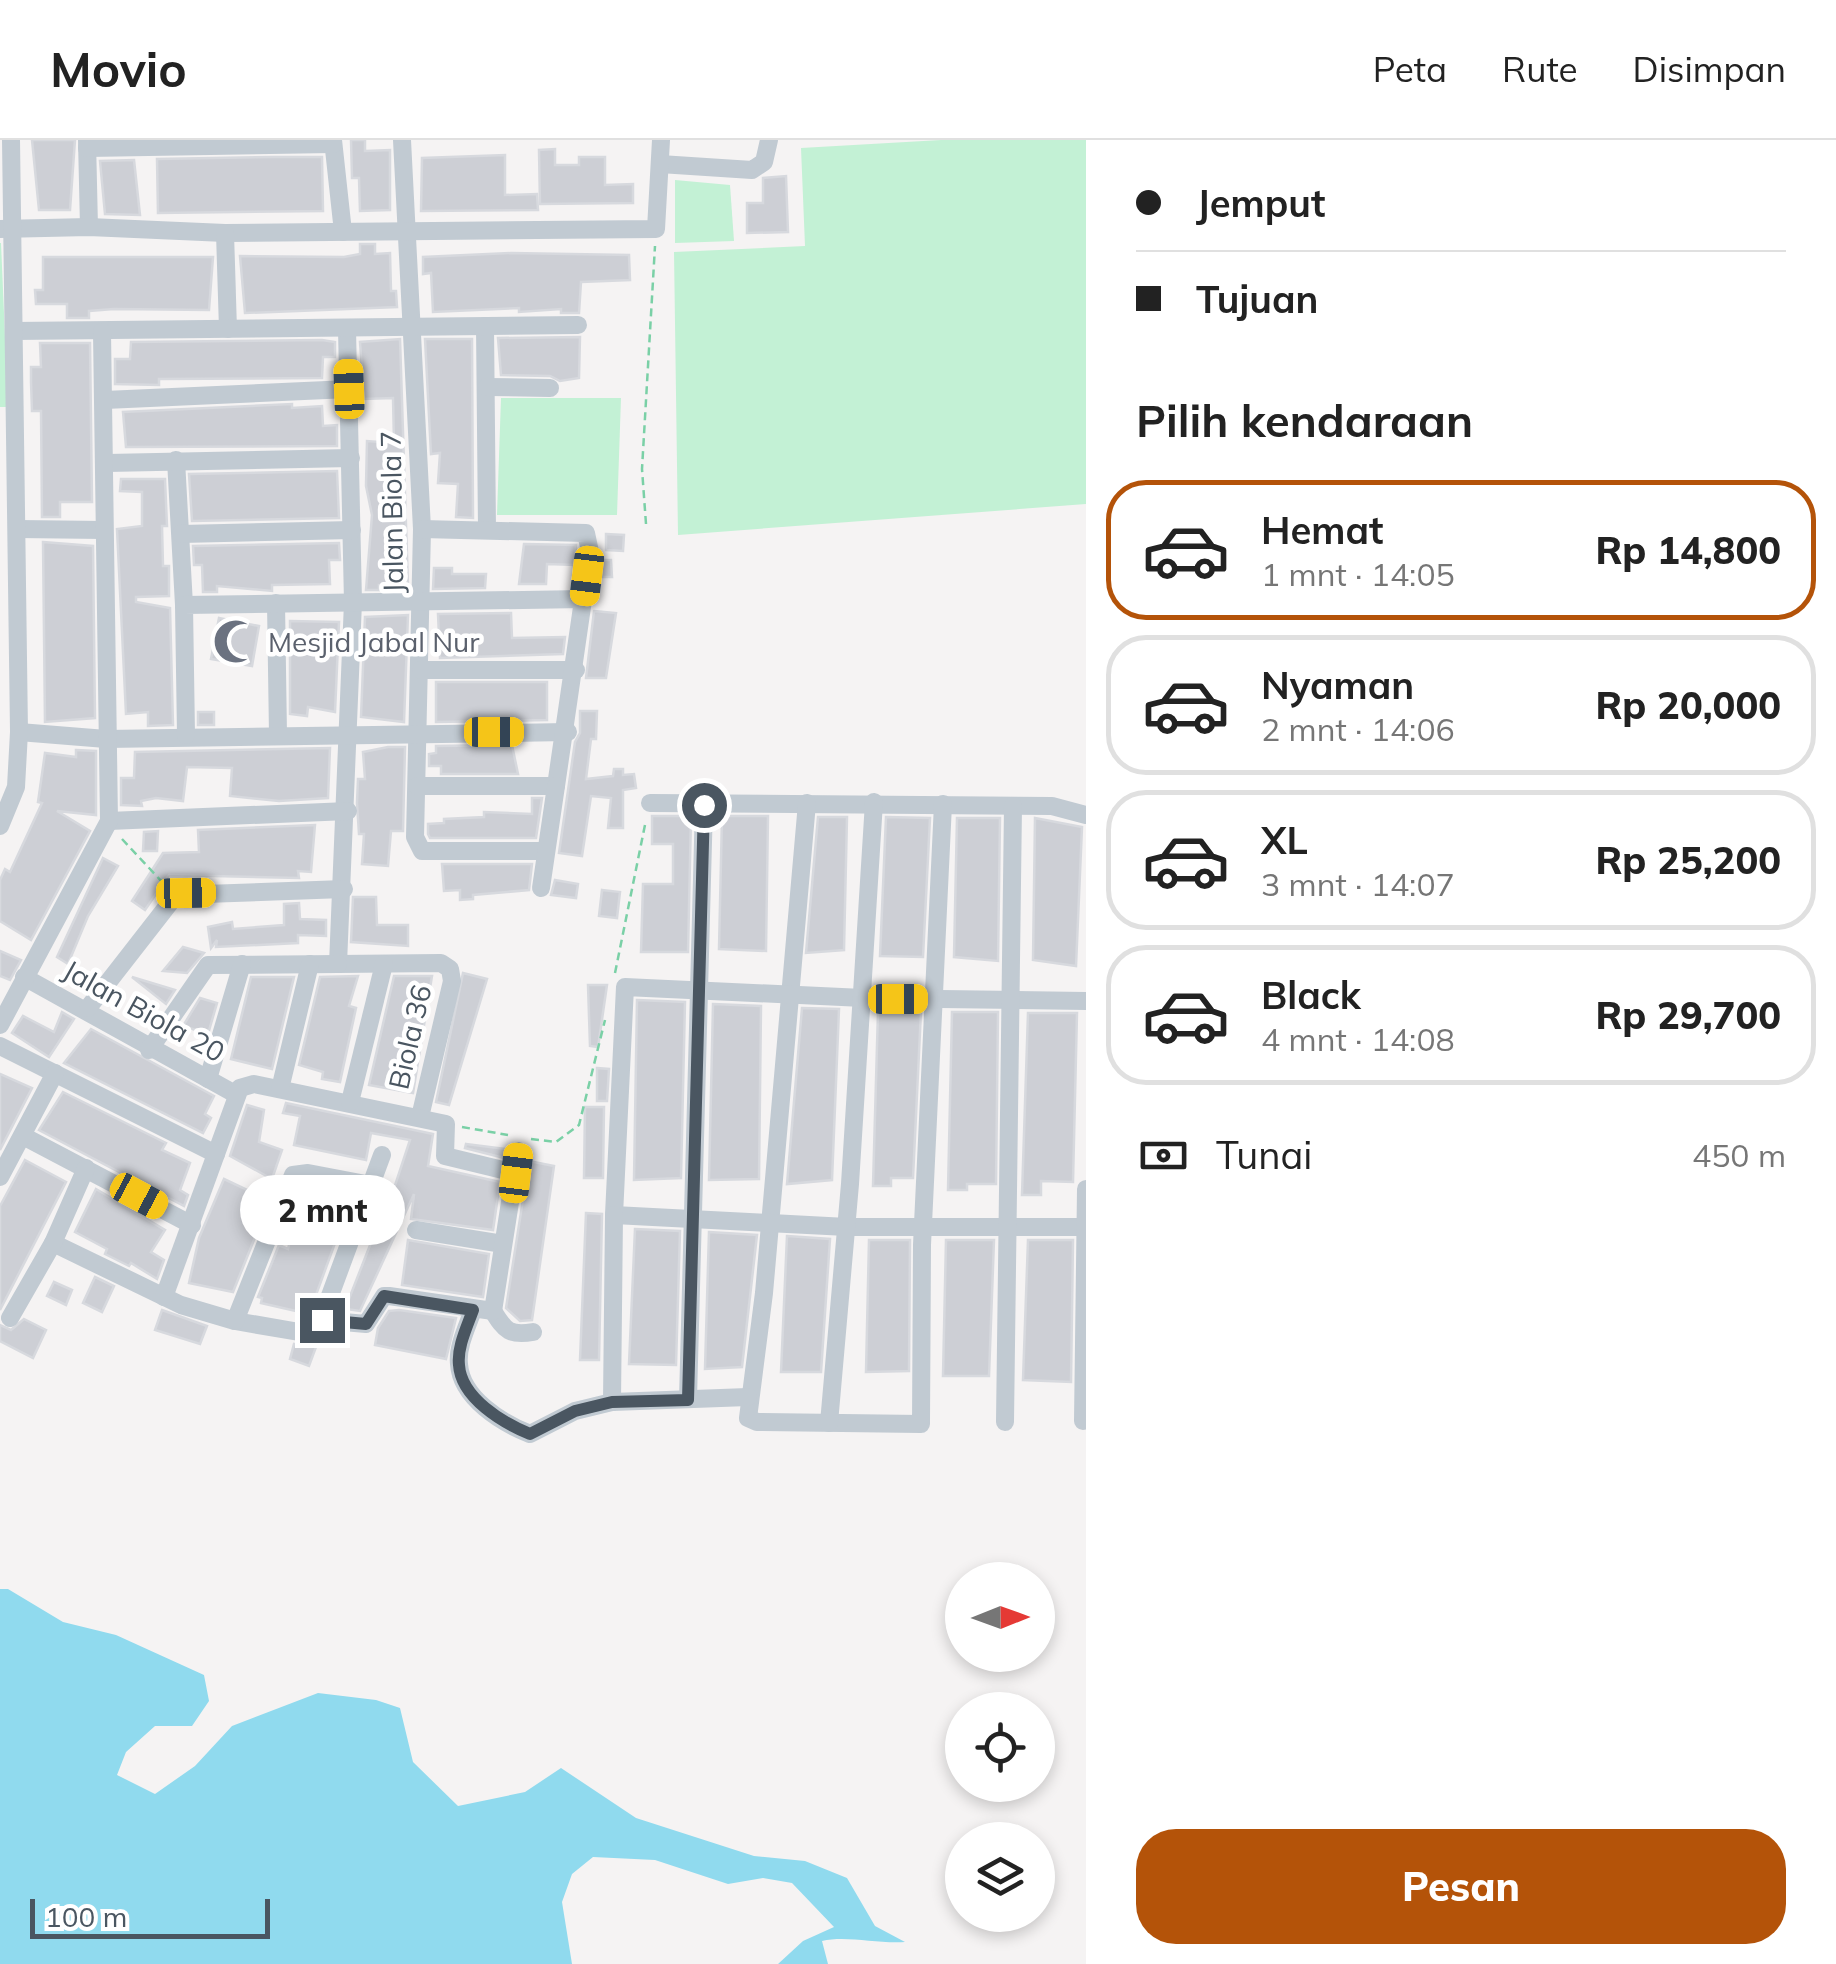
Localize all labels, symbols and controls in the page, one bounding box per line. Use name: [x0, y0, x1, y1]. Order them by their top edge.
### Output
text: Movio: [50, 39, 187, 99]
text: Peta: [1373, 47, 1447, 91]
text: Rute: [1502, 47, 1578, 91]
text: Disimpan: [1633, 47, 1786, 91]
text: Jemput: [1196, 179, 1325, 227]
text: Tujuan: [1196, 275, 1318, 323]
car: [333, 358, 365, 420]
text: Pilih kendaraan: [1136, 392, 1473, 448]
street label: Jalan Biola 7: [373, 430, 410, 594]
icon: car: [1141, 505, 1231, 595]
text: Hemat: [1261, 506, 1383, 554]
text: Rp 14,800: [1595, 526, 1781, 574]
car: [568, 544, 606, 608]
text: 1 mnt · 14:05: [1261, 554, 1455, 594]
mosque icon: Mesjid Jabal Nur: [211, 618, 259, 666]
place label: Mesjid Jabal Nur: [268, 624, 480, 659]
icon: car: [1141, 660, 1231, 750]
text: Nyaman: [1261, 661, 1414, 709]
text: Rp 20,000: [1595, 681, 1781, 729]
text: 2 mnt · 14:06: [1261, 709, 1455, 749]
car: [464, 717, 524, 747]
route start: [682, 783, 727, 828]
icon: car: [1141, 815, 1231, 905]
text: XL: [1261, 816, 1308, 864]
text: Rp 25,200: [1595, 836, 1781, 884]
text: 3 mnt · 14:07: [1261, 864, 1455, 904]
car: [156, 877, 216, 909]
street label: Jalan Biola 20: [57, 952, 231, 1069]
icon: car: [1141, 970, 1231, 1060]
text: Black: [1261, 971, 1361, 1019]
street label: Biola 36: [381, 981, 438, 1093]
car: [868, 984, 928, 1014]
text: Rp 29,700: [1595, 991, 1781, 1039]
text: 4 mnt · 14:08: [1261, 1019, 1455, 1059]
icon: cash: [1136, 1128, 1191, 1183]
text: Tunai: [1216, 1131, 1312, 1179]
text: 450 m: [1692, 1135, 1786, 1175]
car: [497, 1141, 535, 1205]
car: [105, 1169, 173, 1223]
callout: 2 mnt: [240, 1175, 404, 1245]
text: 2 mnt: [278, 1190, 367, 1230]
route end: [300, 1298, 345, 1343]
north arrow: [945, 1562, 1055, 1672]
map controls: [945, 1562, 1055, 1932]
button: locate: [945, 1692, 1055, 1802]
button: layers: [945, 1822, 1055, 1932]
button: Pesan: [1136, 1829, 1786, 1944]
scale bar: [30, 1894, 270, 1938]
text: 100 m: [45, 1899, 127, 1934]

